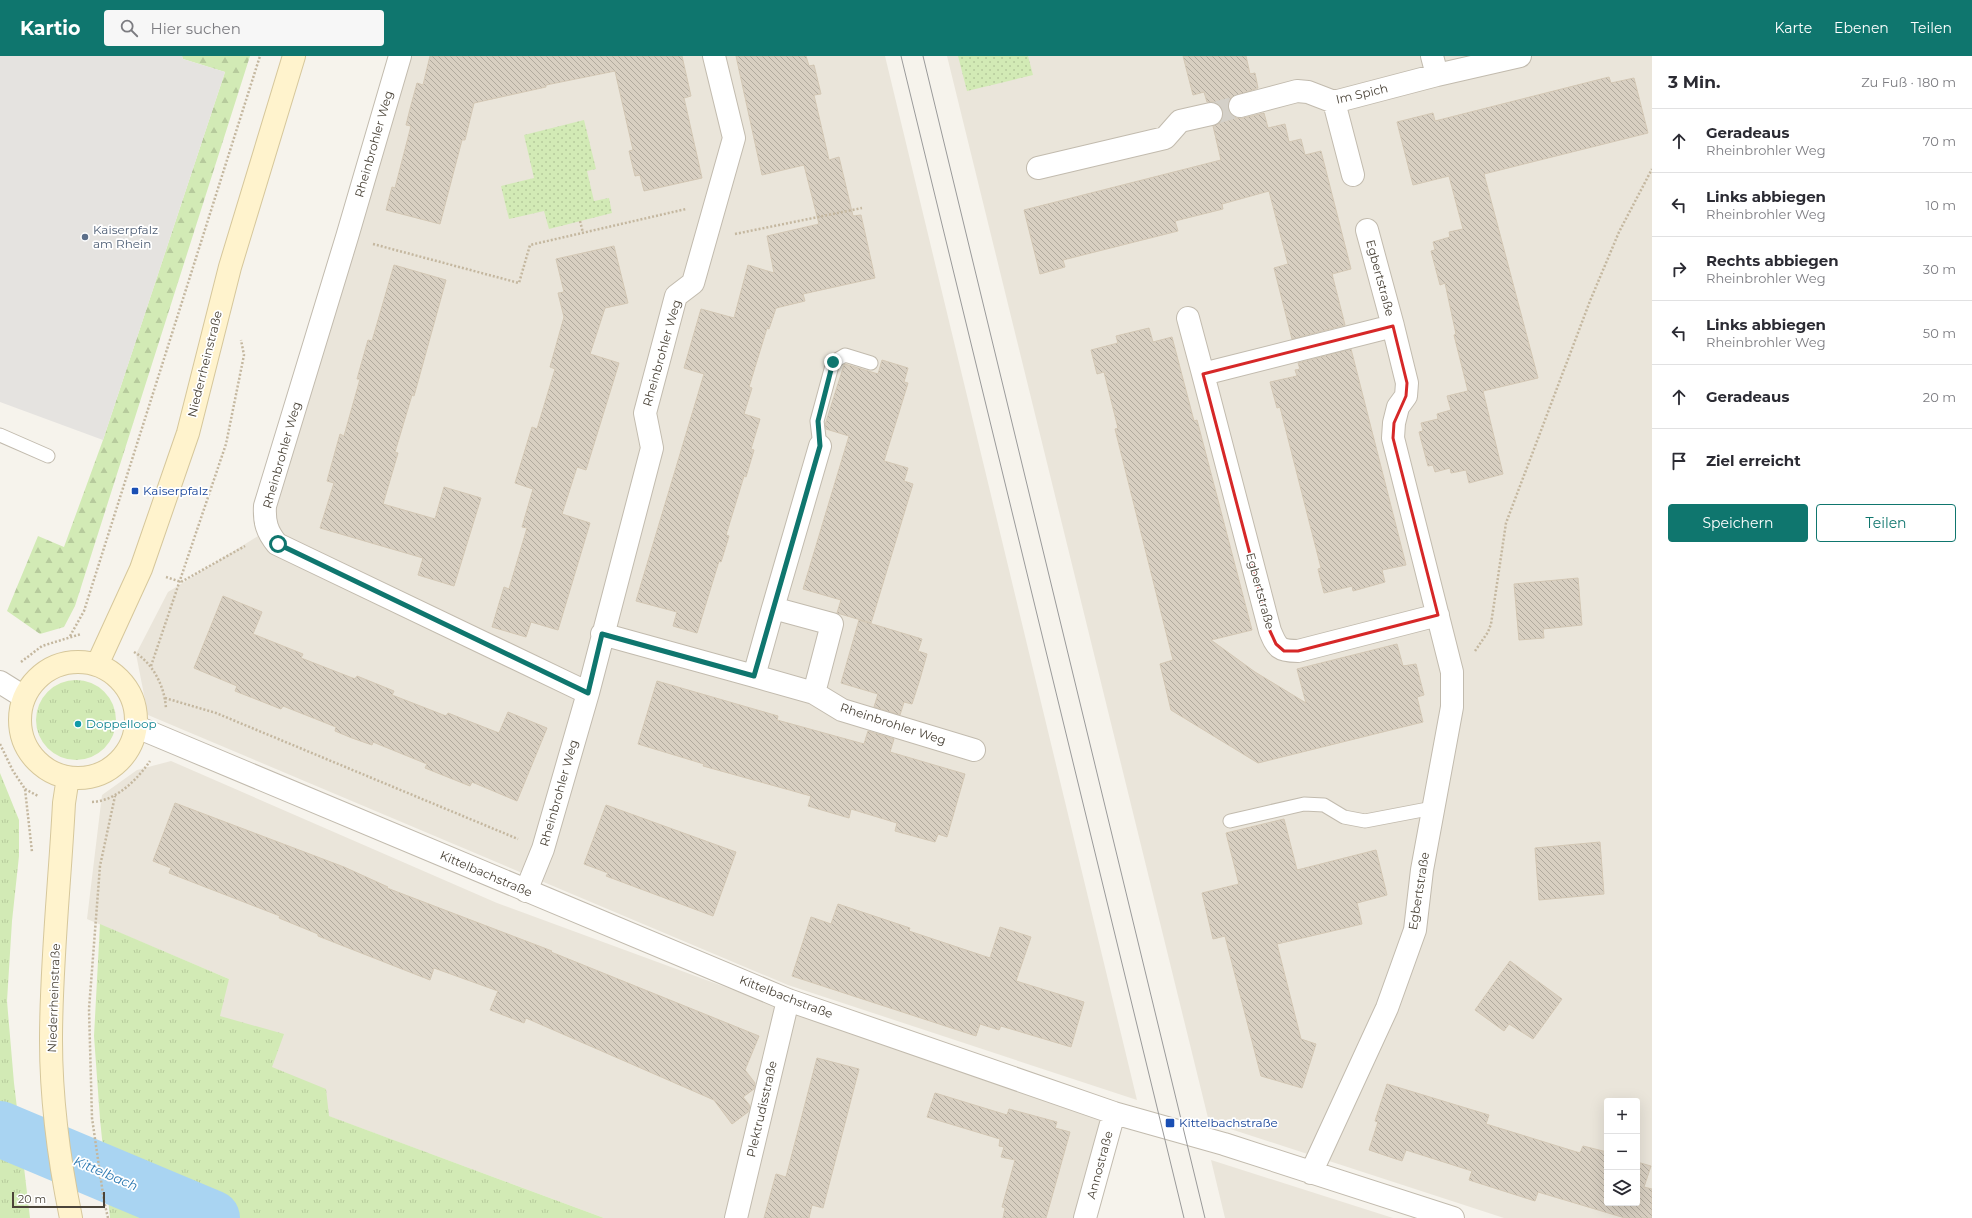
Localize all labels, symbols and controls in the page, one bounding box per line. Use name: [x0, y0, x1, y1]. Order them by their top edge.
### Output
search box: [104, 10, 384, 46]
text: Kartio: [20, 17, 80, 40]
icon: search: [118, 17, 140, 39]
text: Hier suchen: [150, 19, 241, 38]
text: Karte: [1774, 19, 1812, 37]
text: Ebenen: [1834, 19, 1889, 37]
text: Teilen: [1911, 19, 1952, 37]
text: 3 Min.: [1668, 72, 1720, 92]
text: Zu Fuß · 180 m: [1861, 74, 1956, 90]
street label: Im Spich: [1334, 80, 1389, 107]
street label: Rheinbrohler Weg: [351, 89, 396, 199]
text: Geradeaus: [1706, 123, 1789, 142]
icon: ahead: [1668, 130, 1690, 152]
text: 70 m: [1923, 133, 1956, 149]
text: Rheinbrohler Weg: [1706, 142, 1826, 158]
text: Links abbiegen: [1706, 187, 1826, 206]
icon: left: [1668, 194, 1690, 216]
text: 10 m: [1926, 197, 1956, 213]
text: Rheinbrohler Weg: [1706, 206, 1826, 222]
place label: Kaiserpfalz am Rhein: [93, 222, 158, 251]
marker: Kaiserpfalz am Rhein: [80, 232, 90, 242]
street label: Egbertstraße: [1363, 238, 1398, 318]
text: Rechts abbiegen: [1706, 251, 1839, 270]
icon: right: [1668, 258, 1690, 280]
text: 30 m: [1923, 261, 1956, 277]
text: Rheinbrohler Weg: [1706, 270, 1826, 286]
street label: Rheinbrohler Weg: [639, 298, 684, 408]
street label: Niederrheinstraße: [184, 309, 225, 419]
text: Links abbiegen: [1706, 315, 1826, 334]
icon: left: [1668, 322, 1690, 344]
text: 50 m: [1923, 325, 1956, 341]
text: Rheinbrohler Weg: [1706, 334, 1826, 350]
route end: [824, 353, 842, 371]
icon: ahead: [1668, 386, 1690, 408]
text: Geradeaus: [1706, 387, 1789, 406]
text: 20 m: [1923, 389, 1956, 405]
street label: Rheinbrohler Weg: [259, 400, 304, 510]
icon: arrive: [1668, 450, 1690, 472]
text: Ziel erreicht: [1706, 451, 1801, 470]
place label: Kaiserpfalz: [143, 483, 208, 498]
marker: Kaiserpfalz: [130, 486, 140, 496]
button: Speichern: [1668, 504, 1808, 542]
button: Teilen: [1816, 504, 1956, 542]
route start: [269, 535, 287, 553]
street label: Egbertstraße: [1243, 551, 1278, 631]
street label: Rheinbrohler Weg: [838, 699, 948, 748]
place label: Doppelloop: [86, 716, 157, 731]
marker: Doppelloop: [73, 719, 83, 729]
street label: Rheinbrohler Weg: [536, 738, 581, 848]
street label: Kittelbachstraße: [438, 847, 535, 900]
street label: Egbertstraße: [1405, 851, 1432, 931]
street label: Niederrheinstraße: [44, 943, 63, 1053]
street label: Kittelbachstraße: [737, 972, 835, 1021]
street label: Plektrudisstraße: [743, 1059, 780, 1159]
map controls: [1604, 1098, 1640, 1206]
button: +: [1604, 1098, 1640, 1134]
place label: Kittelbachstraße: [1179, 1115, 1278, 1130]
marker: Kittelbachstraße: [1164, 1117, 1176, 1129]
street label: Annostraße: [1083, 1129, 1116, 1200]
button: −: [1604, 1134, 1640, 1170]
water label: Kittelbach: [72, 1152, 140, 1194]
button: layers: [1604, 1170, 1640, 1206]
scale bar: [12, 1190, 105, 1209]
text: 20 m: [18, 1192, 46, 1206]

